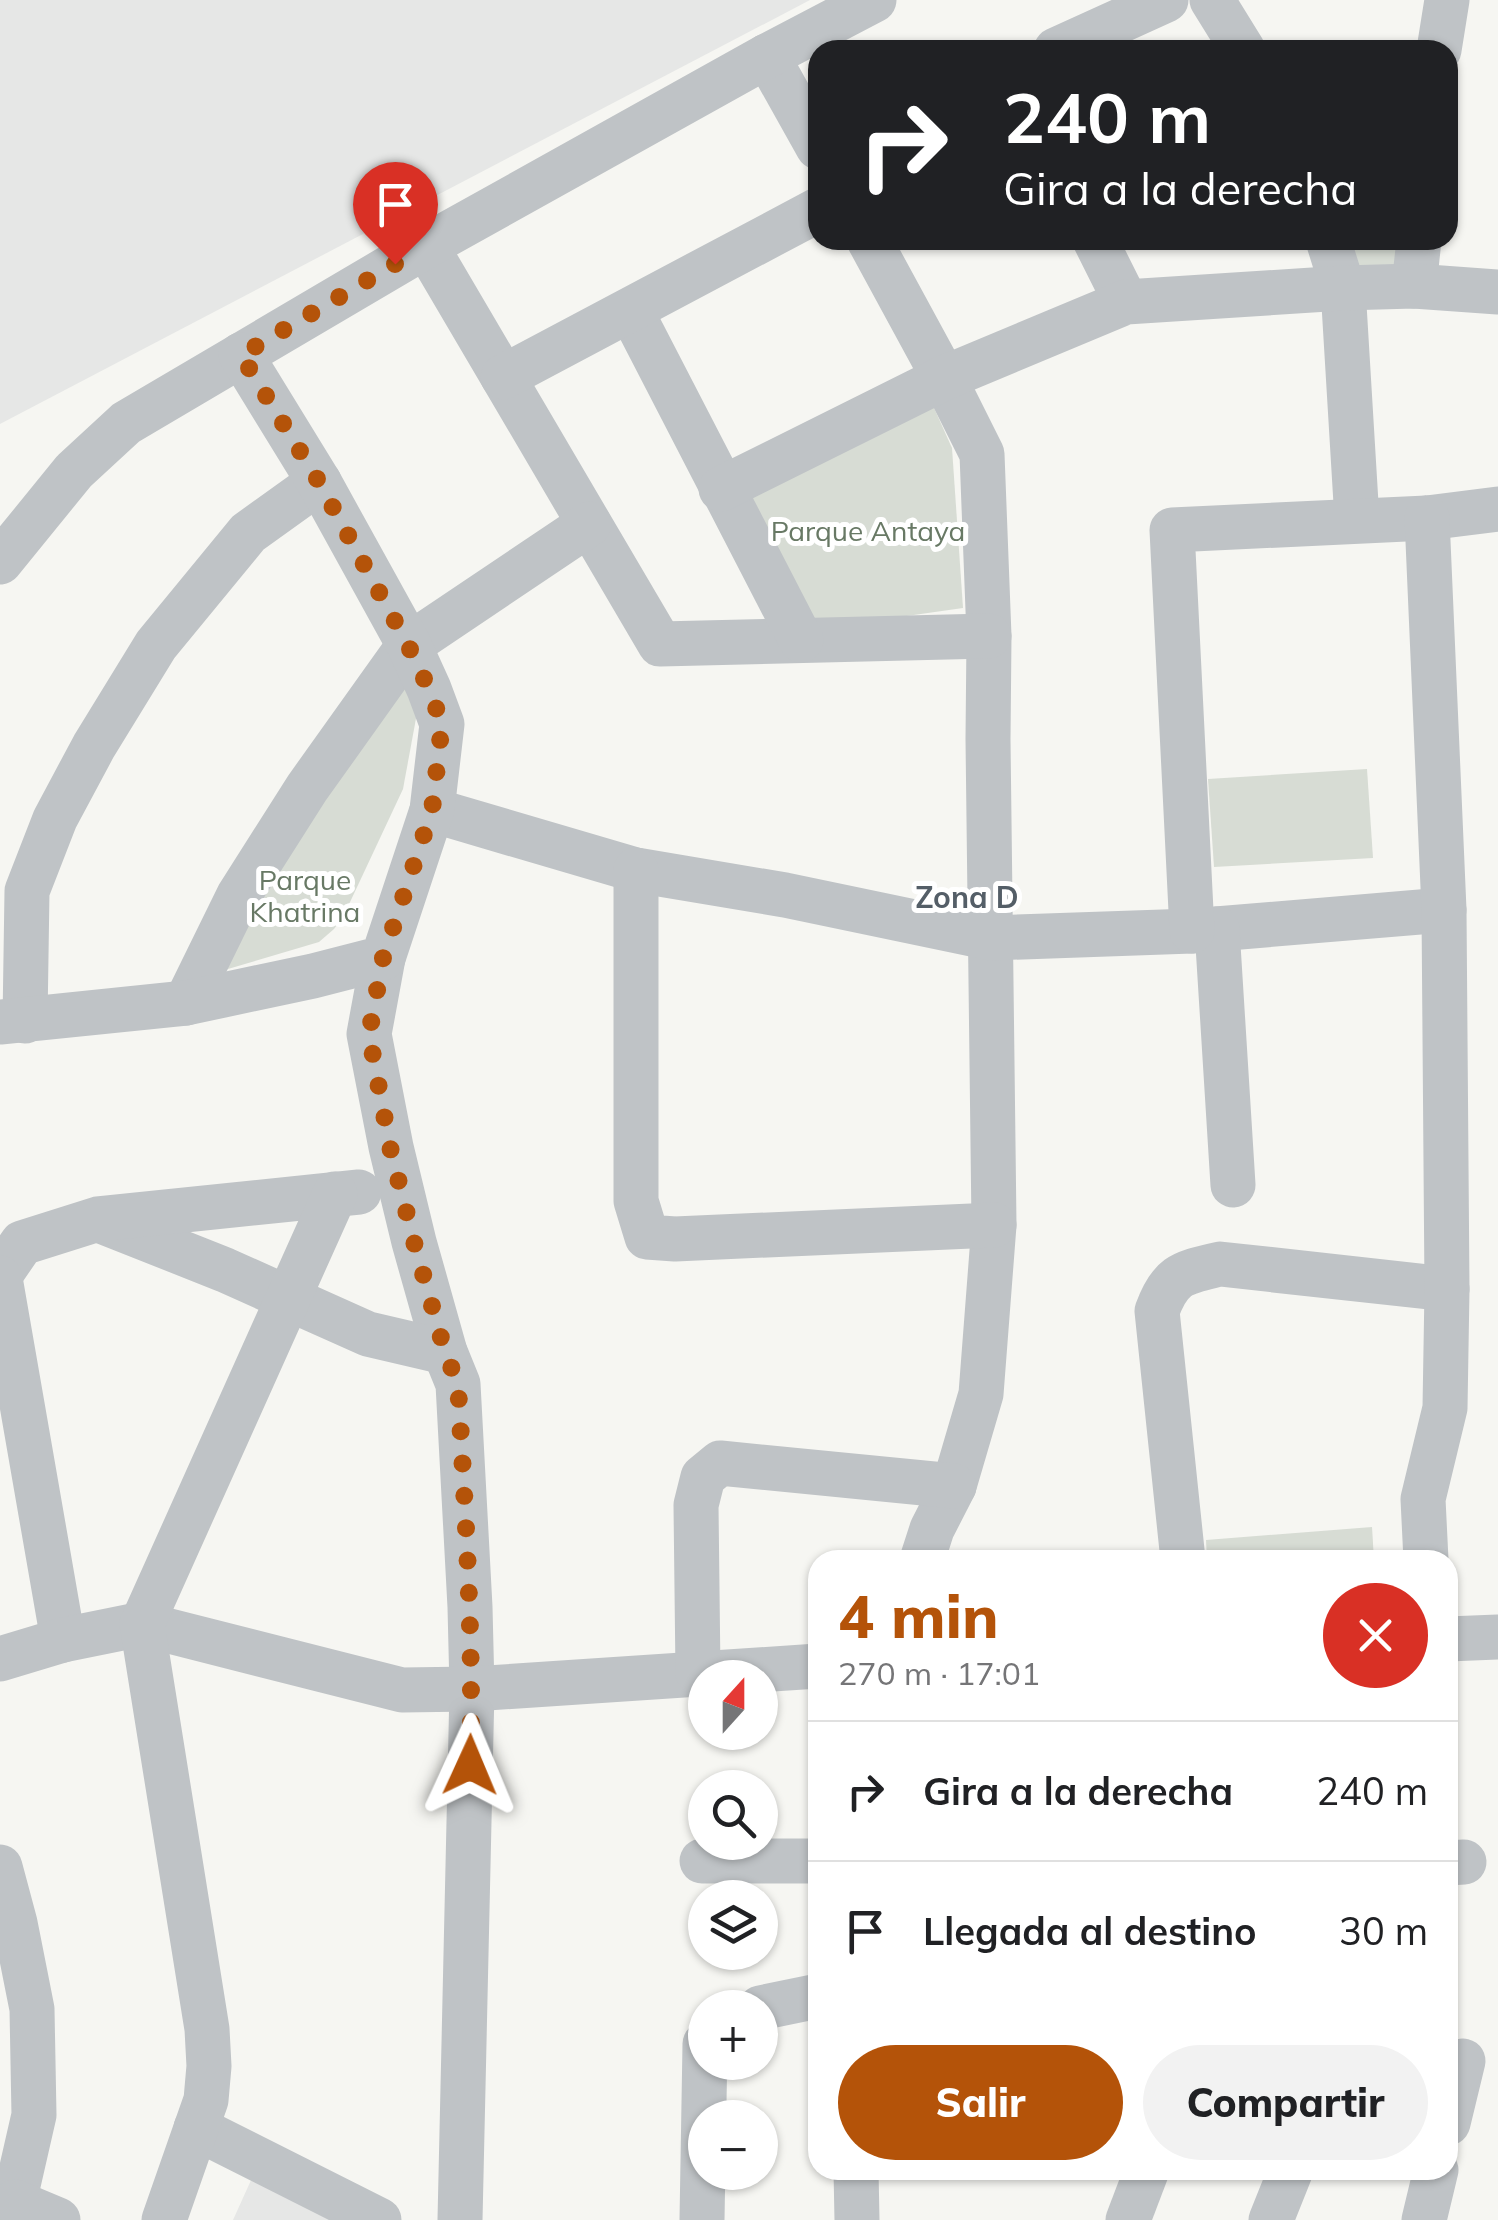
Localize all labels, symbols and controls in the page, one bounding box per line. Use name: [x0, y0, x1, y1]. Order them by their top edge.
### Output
text: 240 m: [1003, 73, 1211, 161]
icon: right: [838, 80, 968, 210]
text: Gira a la derecha: [1003, 160, 1357, 216]
pin: [353, 162, 438, 265]
icon: arrive: [368, 177, 423, 232]
park label: Parque Antaya: [771, 513, 965, 548]
park label: Parque Khatrina: [250, 862, 360, 929]
district label: Zona D: [915, 878, 1019, 916]
text: 4 min: [838, 1578, 999, 1653]
button: close: [1323, 1583, 1428, 1688]
text: 270 m · 17:01: [838, 1653, 1040, 1693]
north arrow: [688, 1660, 778, 1750]
map controls: [688, 1660, 778, 2190]
position arrow: [418, 1713, 522, 1817]
icon: right: [838, 1764, 893, 1819]
text: Gira a la derecha: [923, 1767, 1233, 1815]
text: 240 m: [1316, 1767, 1428, 1815]
button: search: [688, 1770, 778, 1860]
button: layers: [688, 1880, 778, 1970]
icon: arrive: [838, 1904, 893, 1959]
text: Llegada al destino: [923, 1907, 1257, 1955]
text: 30 m: [1339, 1907, 1428, 1955]
button: +: [688, 1990, 778, 2080]
button: Salir: [838, 2045, 1123, 2160]
button: Compartir: [1143, 2045, 1428, 2160]
button: −: [688, 2100, 778, 2190]

